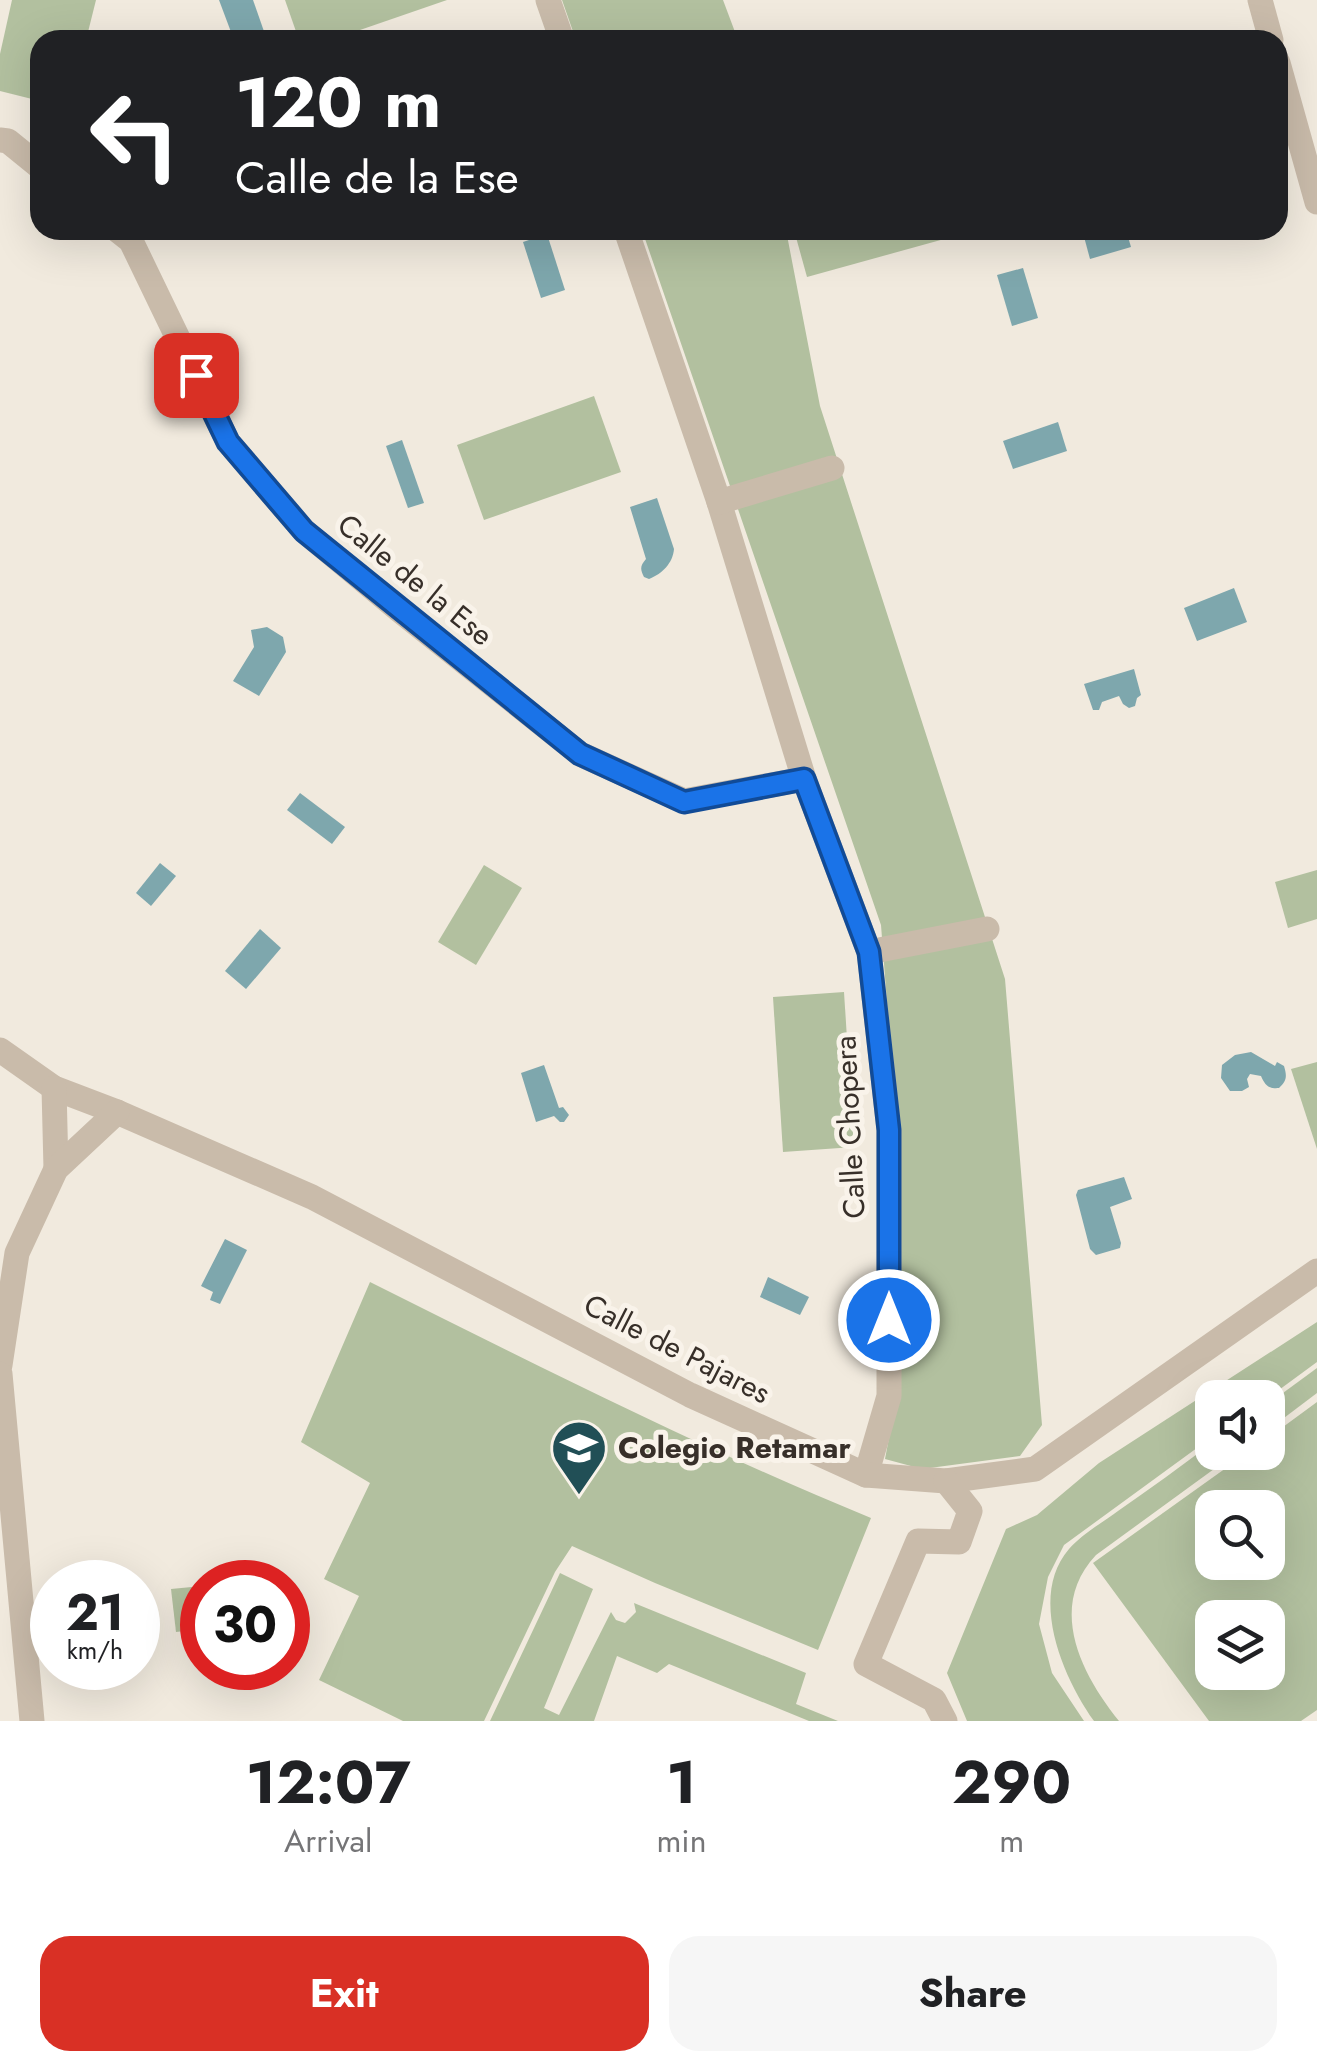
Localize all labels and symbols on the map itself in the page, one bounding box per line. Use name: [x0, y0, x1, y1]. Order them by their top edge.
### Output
pin: [154, 333, 239, 418]
street label: Calle de la Ese: [328, 503, 502, 656]
street label: Calle Chopera: [823, 1034, 876, 1220]
position arrow: [837, 1268, 941, 1372]
street label: Calle de Pajares: [577, 1283, 778, 1414]
school or university icon: Colegio Retamar: [549, 1418, 609, 1497]
place label: Colegio Retamar: [618, 1426, 851, 1469]
speed limit sign: 30: [180, 1560, 310, 1690]

